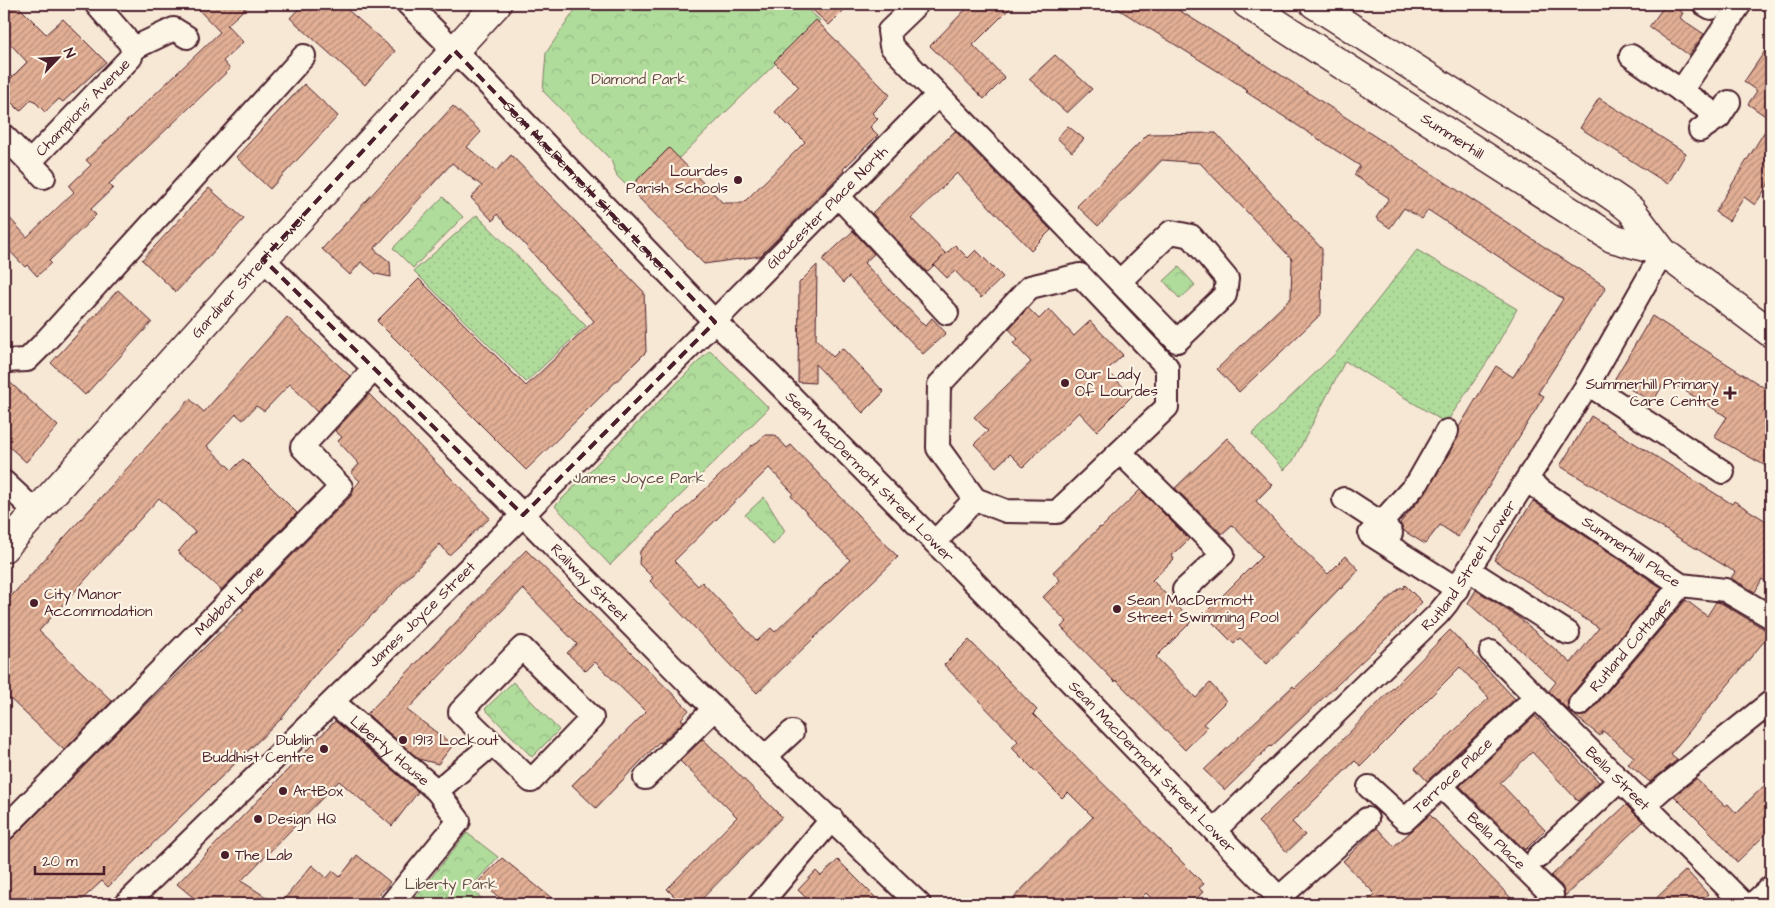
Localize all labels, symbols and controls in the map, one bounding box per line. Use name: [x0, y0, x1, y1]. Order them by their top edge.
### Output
north arrow: [32, 32, 82, 82]
text: N: [58, 45, 80, 61]
street label: Champions' Avenue: [31, 54, 135, 161]
park label: Diamond Park: [591, 69, 687, 90]
street label: Sean MacDermott Street Lower: [498, 96, 674, 279]
street label: Summerhill: [1416, 108, 1488, 164]
street label: Gloucester Place North: [762, 141, 893, 274]
place label: Lourdes Parish Schools: [626, 161, 728, 199]
marker: Lourdes Parish Schools: [732, 174, 744, 186]
street label: Gardiner Street Lower: [187, 206, 314, 343]
place label: Our Lady Of Lourdes: [1075, 364, 1158, 402]
place label: Summerhill Primary Care Centre: [1586, 374, 1719, 412]
marker: Our Lady Of Lourdes: [1059, 377, 1071, 389]
marker: Summerhill Primary Care Centre: [1723, 386, 1737, 400]
street label: Sean MacDermott Street Lower: [781, 387, 959, 567]
park label: James Joyce Park: [573, 468, 705, 490]
street label: Rutland Street Lower: [1417, 496, 1522, 636]
street label: Summerhill Place: [1578, 511, 1685, 593]
street label: Railway Street: [546, 539, 633, 627]
street label: James Joyce Street: [363, 557, 481, 672]
street label: Mabbot Lane: [190, 561, 269, 641]
place label: City Manor Accommodation: [44, 584, 153, 622]
place label: Sean MacDermott Street Swimming Pool: [1127, 590, 1279, 629]
street label: Rutland Cottages: [1585, 593, 1677, 697]
marker: City Manor Accommodation: [28, 597, 40, 609]
marker: Sean MacDermott Street Swimming Pool: [1111, 603, 1123, 615]
street label: Sean MacDermott Street Lower: [1064, 676, 1241, 858]
street label: Liberty House: [345, 711, 434, 791]
place label: Dublin Buddhist Centre: [202, 730, 314, 768]
place label: 1913 Lockout: [413, 730, 499, 751]
street label: Terrace Place: [1408, 733, 1497, 819]
marker: 1913 Lockout: [397, 734, 409, 746]
street label: Bella Street: [1580, 742, 1654, 816]
marker: Dublin Buddhist Centre: [318, 743, 330, 755]
place label: ArtBox: [293, 781, 344, 802]
marker: ArtBox: [277, 785, 289, 797]
street label: Bella Place: [1462, 807, 1530, 875]
place label: Design HQ: [268, 809, 337, 831]
marker: Design HQ: [252, 813, 264, 825]
scale bar: [35, 843, 104, 875]
place label: The Lab: [235, 845, 293, 866]
marker: The Lab: [219, 849, 231, 861]
text: 20 m: [42, 851, 78, 872]
park label: Liberty Park: [405, 874, 497, 896]

